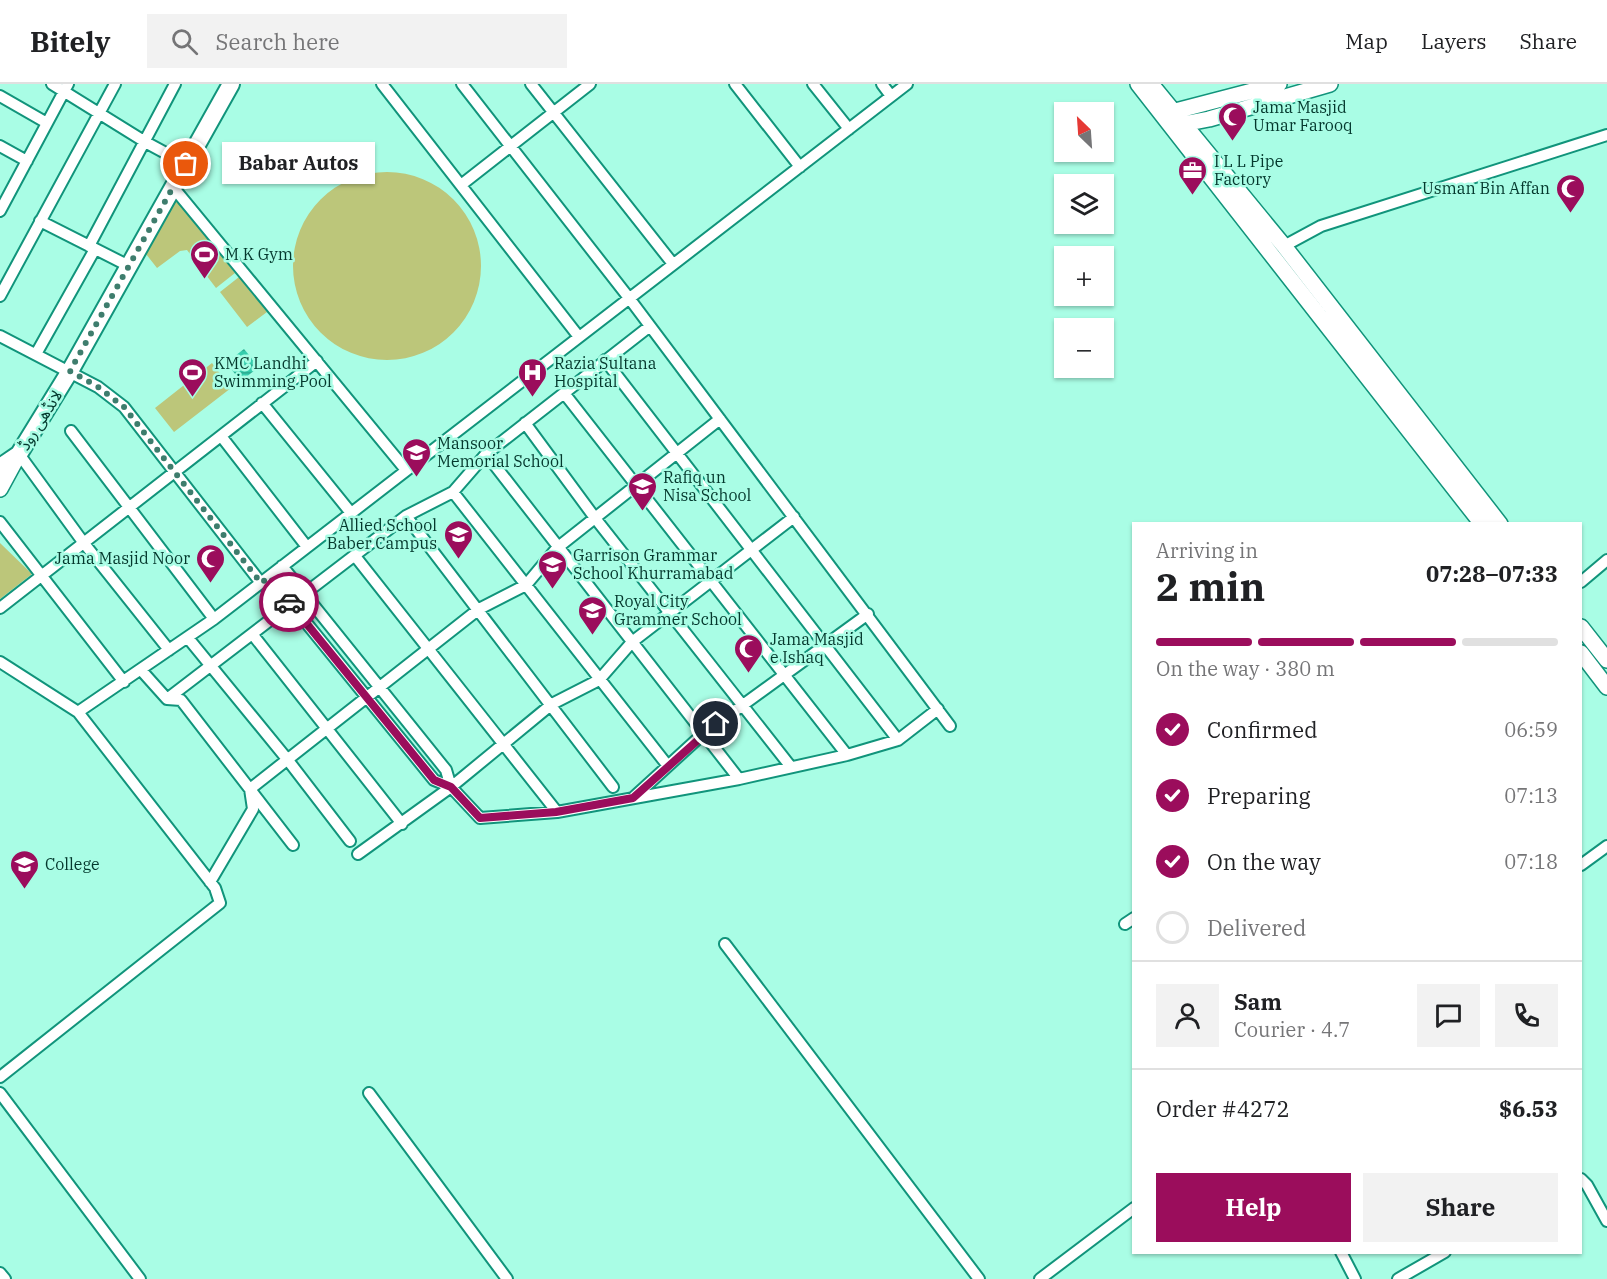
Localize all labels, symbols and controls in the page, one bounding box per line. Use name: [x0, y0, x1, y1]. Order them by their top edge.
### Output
search box: [147, 14, 567, 68]
text: Bitely: [30, 23, 111, 60]
icon: search: [168, 25, 201, 58]
text: Search here: [216, 27, 339, 56]
text: Map: [1345, 27, 1388, 55]
text: Layers: [1421, 27, 1487, 55]
text: Share: [1520, 27, 1577, 55]
place label: Jama Masjid Umar Farooq: [1253, 97, 1353, 135]
mosque icon: Jama Masjid Umar Farooq: [1216, 100, 1248, 142]
north arrow: [1054, 102, 1114, 162]
map controls: [1054, 102, 1114, 378]
pin: [160, 138, 211, 189]
callout: Babar Autos: [222, 143, 375, 185]
icon: bag: [169, 147, 202, 180]
text: Babar Autos: [239, 149, 358, 176]
place label: I L L Pipe Factory: [1214, 151, 1283, 189]
office icon: I L L Pipe Factory: [1177, 154, 1209, 196]
mosque icon: Usman Bin Affan: [1555, 172, 1587, 214]
button: layers: [1054, 174, 1114, 234]
place label: Usman Bin Affan: [1422, 178, 1550, 198]
sports icon: M K Gym: [188, 238, 220, 280]
place label: M K Gym: [225, 244, 293, 264]
button: +: [1054, 246, 1114, 306]
button: −: [1054, 318, 1114, 378]
place label: KMC Landhi Swimming Pool: [214, 353, 332, 391]
place label: Razia Sultana Hospital: [554, 353, 657, 391]
sports icon: KMC Landhi Swimming Pool: [177, 356, 209, 398]
hospital icon: Razia Sultana Hospital: [517, 356, 549, 398]
street label: لانڈھی روڈ: [14, 386, 66, 454]
place label: Mansoor Memorial School: [437, 433, 564, 471]
school or university icon: Mansoor Memorial School: [400, 436, 432, 478]
place label: Rafiq un Nisa School: [663, 467, 752, 505]
school or university icon: Rafiq un Nisa School: [626, 470, 658, 512]
place label: Allied School Baber Campus: [327, 515, 437, 553]
school or university icon: Allied School Baber Campus: [442, 518, 474, 560]
text: Arriving in: [1156, 537, 1258, 564]
mosque icon: Jama Masjid Noor: [195, 542, 227, 584]
place label: Garrison Grammar School Khurramabad: [573, 545, 734, 583]
place label: Jama Masjid Noor: [55, 548, 190, 568]
school or university icon: Garrison Grammar School Khurramabad: [536, 548, 568, 590]
text: 07:28–07:33: [1426, 559, 1558, 588]
text: 2 min: [1156, 561, 1265, 612]
courier: [259, 572, 319, 632]
icon: car: [273, 586, 306, 619]
place label: Royal City Grammer School: [614, 591, 742, 629]
school or university icon: Royal City Grammer School: [577, 594, 609, 636]
place label: Jama Masjid e Ishaq: [770, 629, 864, 667]
mosque icon: Jama Masjid e Ishaq: [733, 632, 765, 674]
text: On the way · 380 m: [1156, 655, 1335, 682]
pin: [690, 698, 741, 749]
icon: home: [699, 707, 732, 740]
icon: check: [1156, 713, 1189, 746]
text: Confirmed: [1207, 715, 1318, 744]
text: 06:59: [1504, 716, 1558, 743]
icon: check: [1156, 779, 1189, 812]
text: Preparing: [1207, 781, 1311, 810]
text: 07:13: [1504, 782, 1558, 809]
icon: check: [1156, 845, 1189, 878]
text: On the way: [1207, 847, 1321, 876]
school or university icon: College: [8, 848, 40, 890]
text: 07:18: [1504, 848, 1558, 875]
place label: College: [45, 854, 100, 874]
text: Delivered: [1207, 913, 1306, 942]
button: person: [1156, 984, 1219, 1047]
button: chat: [1417, 984, 1480, 1047]
button: phone: [1495, 984, 1558, 1047]
text: Sam: [1234, 987, 1282, 1016]
text: Courier · 4.7: [1234, 1016, 1350, 1043]
text: Order #4272: [1156, 1094, 1290, 1123]
text: $6.53: [1499, 1094, 1558, 1123]
button: Help: [1156, 1173, 1351, 1242]
button: Share: [1363, 1173, 1558, 1242]

